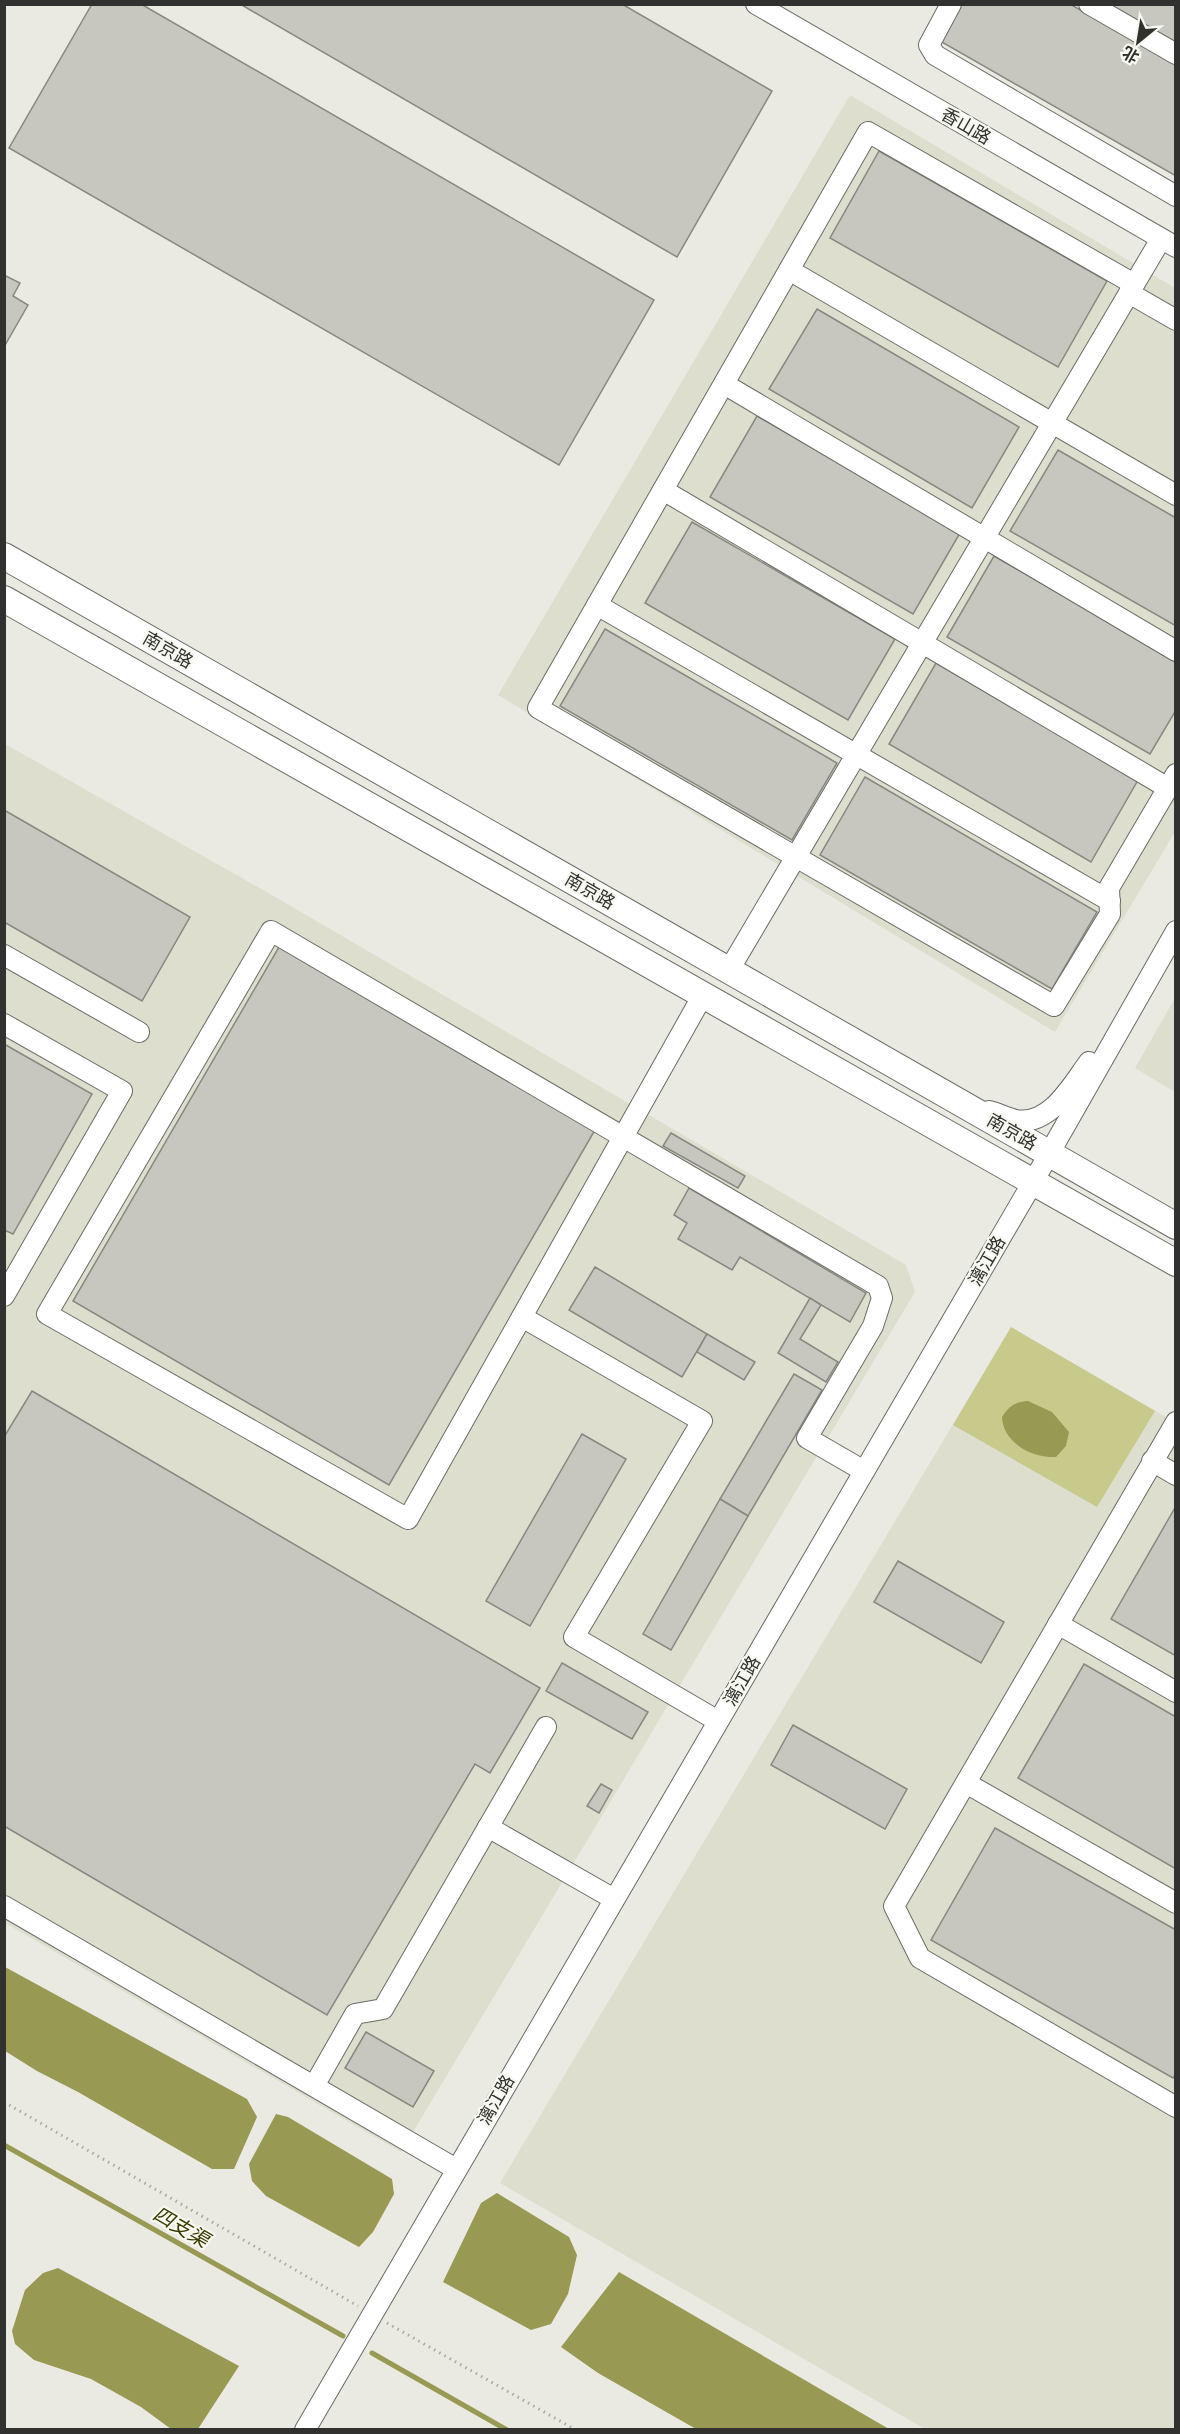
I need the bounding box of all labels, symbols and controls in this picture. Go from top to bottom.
north arrow [1108,12,1168,72]
text: 北 [1119,42,1142,67]
street label: 香山路 [938,103,995,148]
street label: 南京路 [140,627,197,672]
street label: 南京路 [562,868,619,913]
street label: 南京路 [984,1109,1041,1154]
street label: 漓江路 [964,1232,1009,1289]
street label: 漓江路 [719,1652,764,1709]
street label: 漓江路 [473,2071,518,2128]
water label: 四支渠 [149,2202,216,2254]

